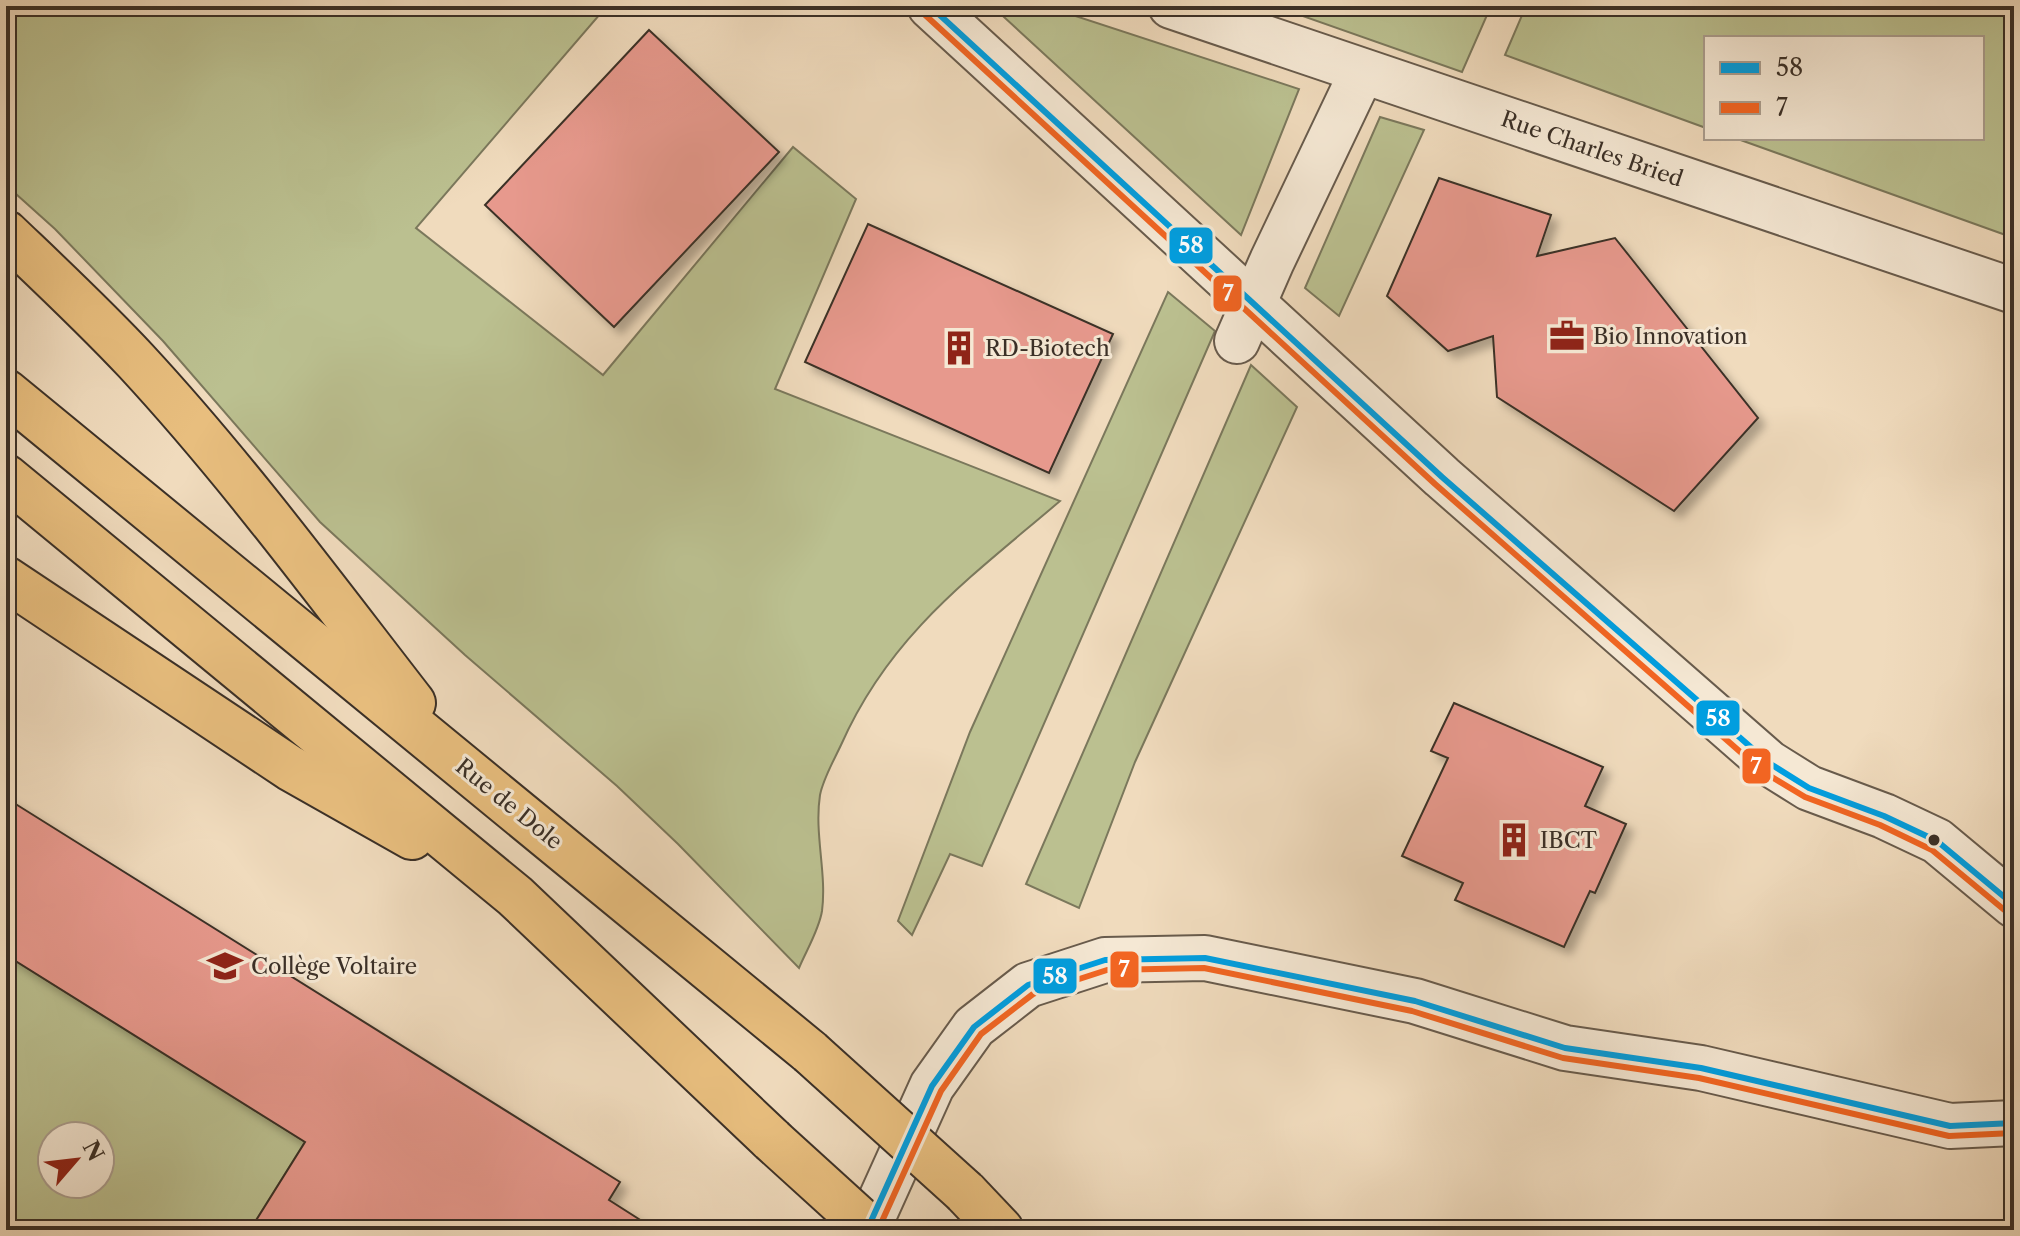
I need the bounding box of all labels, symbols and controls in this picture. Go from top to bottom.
legend [1704,36,1984,140]
text: 58 [1776,53,1803,82]
text: 7 [1776,93,1788,122]
street label: Rue Charles Bried [1497,105,1687,193]
line badge: 58 [1168,226,1214,265]
text: 58 [1178,232,1204,259]
line badge: 7 [1212,274,1243,313]
text: 7 [1222,280,1234,307]
office icon: Bio Innovation [1548,317,1586,355]
place label: Bio Innovation [1593,323,1748,350]
building icon: RD-Biotech [940,329,978,367]
place label: RD-Biotech [985,335,1110,362]
line badge: 58 [1695,699,1741,737]
text: 58 [1705,705,1731,732]
line badge: 7 [1741,747,1772,785]
street label: Rue de Dole [450,753,568,855]
text: 7 [1750,753,1762,780]
building icon: IBCT [1495,821,1533,859]
place label: IBCT [1540,827,1598,854]
unlabelled marker [1926,832,1942,848]
school or university icon: Collège Voltaire [206,947,244,985]
line badge: 7 [1109,950,1140,989]
place label: Collège Voltaire [251,953,417,980]
text: 7 [1118,956,1130,983]
line badge: 58 [1032,957,1078,995]
text: 58 [1042,963,1068,990]
north arrow [36,1120,116,1200]
text: N [77,1136,110,1166]

